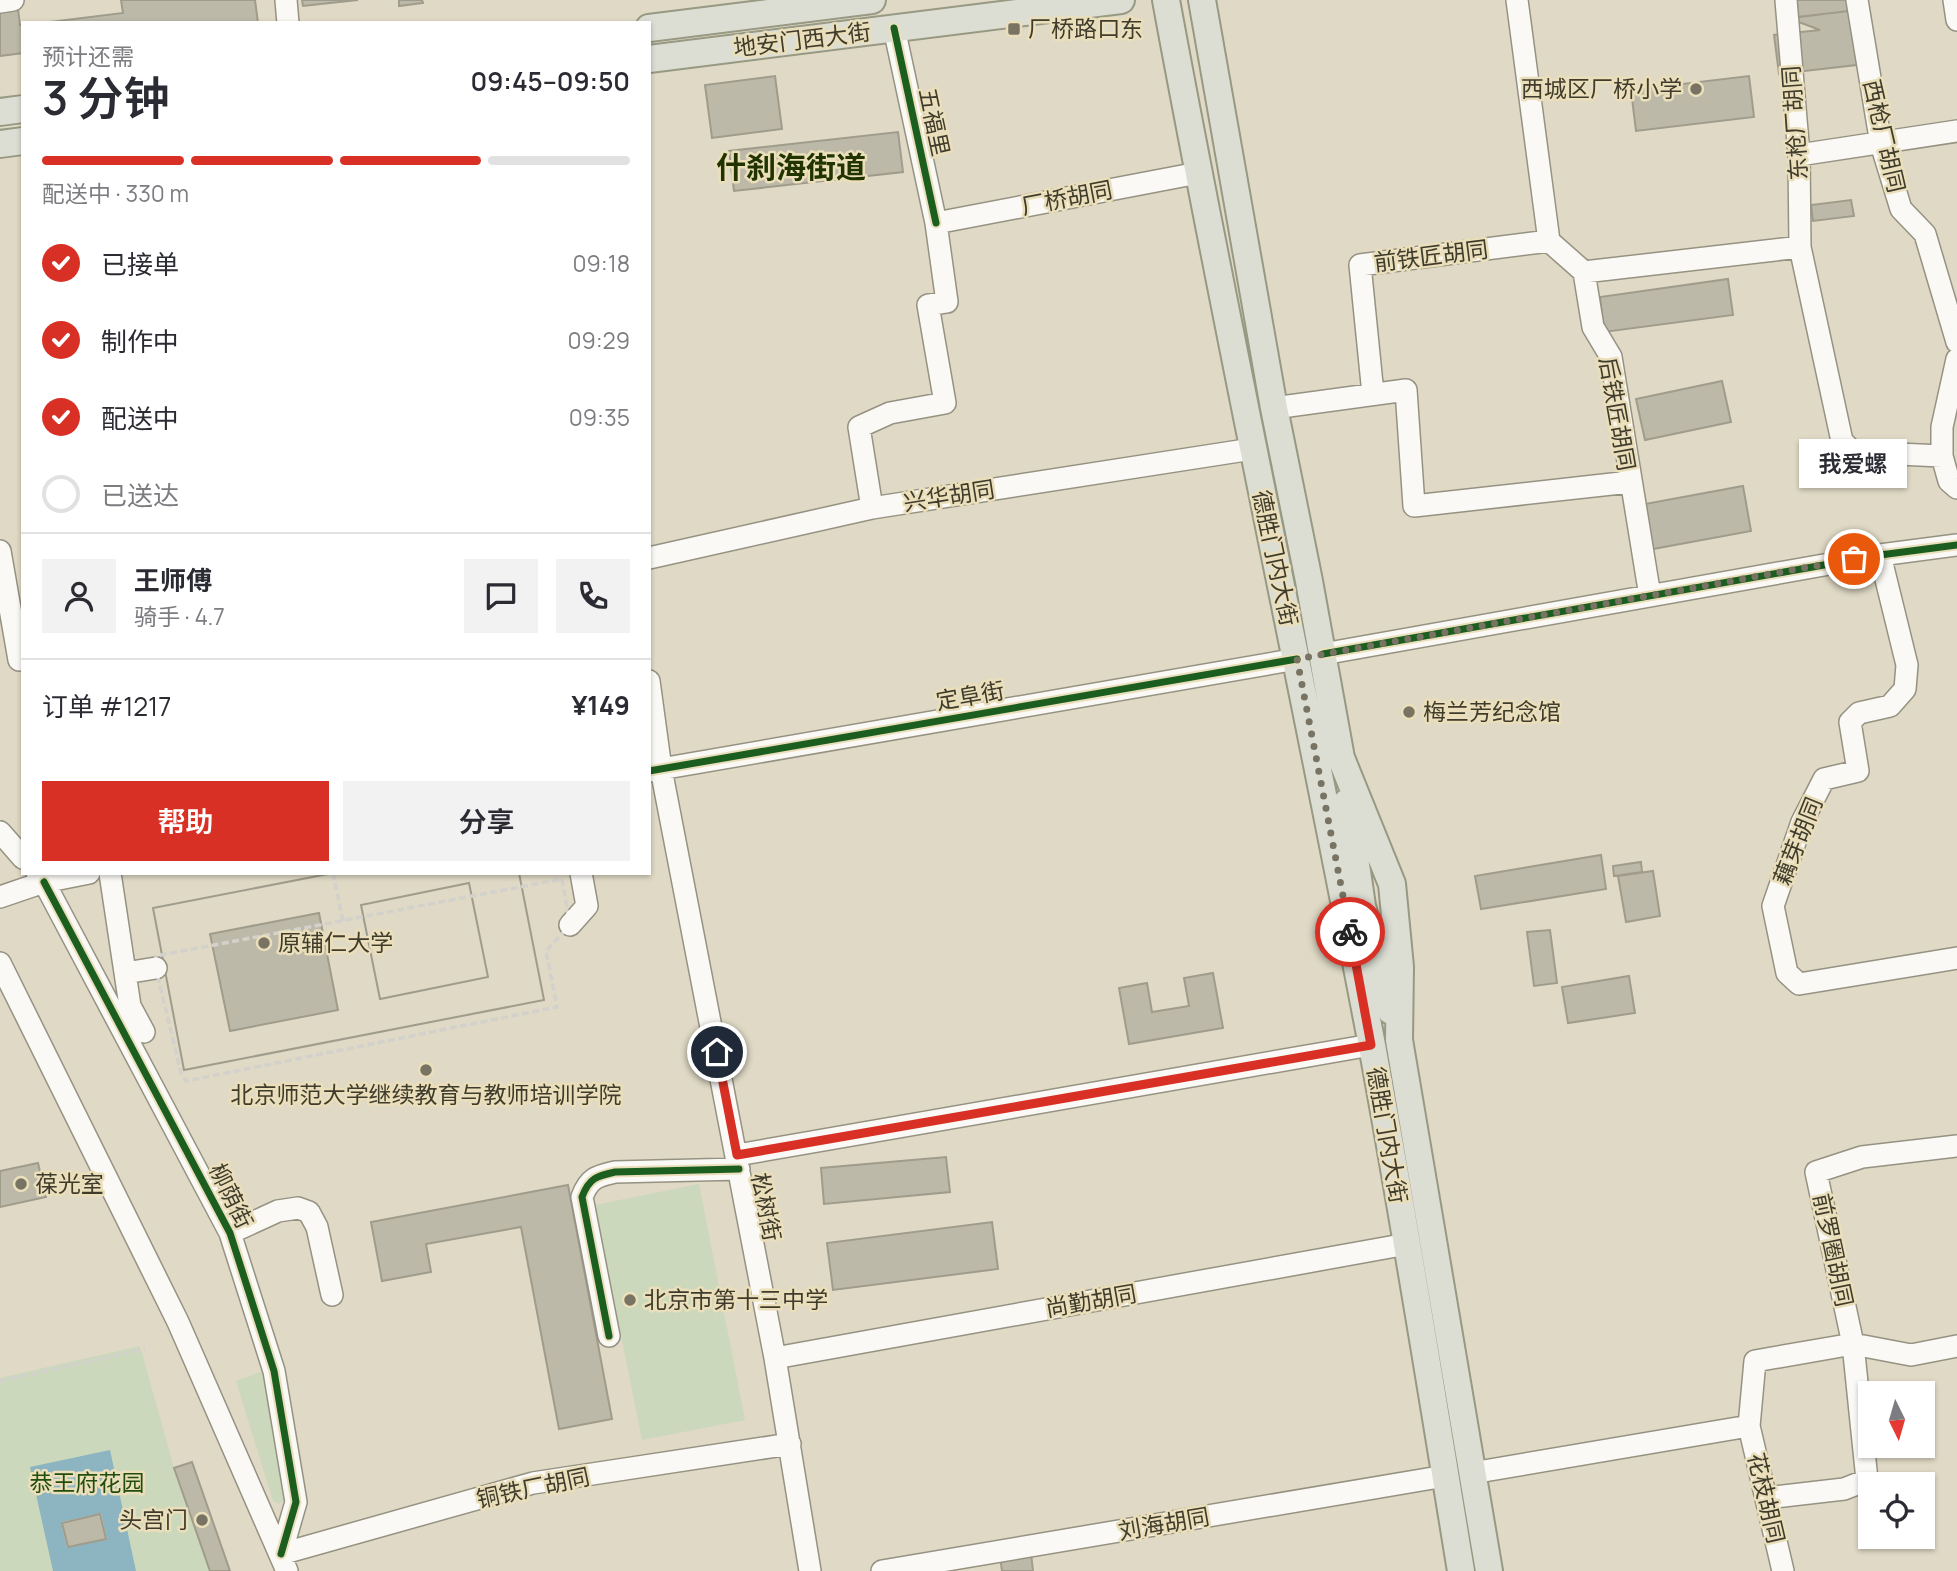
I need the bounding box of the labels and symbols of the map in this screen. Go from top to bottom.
place label: 厂桥路口东 [1028,12,1143,44]
street label: 地安门西大街 [731,15,872,63]
marker: 厂桥路口东 [1006,21,1022,37]
street label: 东枪厂胡同 [1774,65,1814,182]
place label: 西城区厂桥小学 [1521,72,1682,104]
street label: 西枪厂胡同 [1856,76,1913,195]
marker: 西城区厂桥小学 [1688,81,1704,97]
street label: 五福里 [912,85,958,159]
district label: 什刹海街道 [716,146,866,187]
street label: 厂桥胡同 [1019,173,1115,222]
street label: 前铁匠胡同 [1372,232,1490,278]
street label: 后铁匠胡同 [1592,354,1644,473]
callout: 我爱螺 [1800,440,1908,489]
street label: 兴华胡同 [901,472,997,518]
street label: 德胜门内大街 [1246,487,1306,629]
pin [1824,529,1884,589]
street label: 定阜街 [933,673,1007,717]
place label: 梅兰芳纪念馆 [1423,695,1561,727]
marker: 梅兰芳纪念馆 [1401,704,1417,720]
street label: 藕芽胡同 [1765,792,1829,889]
courier [1315,897,1385,967]
place label: 原辅仁大学 [278,926,393,958]
marker: 原辅仁大学 [256,935,272,951]
pin [687,1022,747,1082]
marker: 北京师范大学继续教育与教师培训学院 [418,1062,434,1078]
street label: 德胜门内大街 [1360,1064,1416,1206]
place label: 北京师范大学继续教育与教师培训学院 [231,1078,622,1110]
street label: 柳荫街 [202,1158,261,1234]
place label: 葆光室 [35,1167,104,1199]
street label: 松树街 [745,1170,789,1244]
marker: 葆光室 [13,1176,29,1192]
street label: 前罗圈胡同 [1806,1190,1862,1309]
street label: 尚勤胡同 [1043,1276,1139,1324]
place label: 北京市第十三中学 [644,1283,828,1315]
marker: 北京市第十三中学 [622,1292,638,1308]
north arrow [1858,1381,1936,1458]
street label: 花枝胡同 [1741,1449,1793,1546]
street label: 铜铁厂胡同 [473,1459,592,1515]
park label: 恭王府花园 [30,1466,145,1498]
street label: 刘海胡同 [1116,1499,1212,1547]
place label: 头宫门 [119,1503,188,1535]
marker: 头宫门 [194,1512,210,1528]

